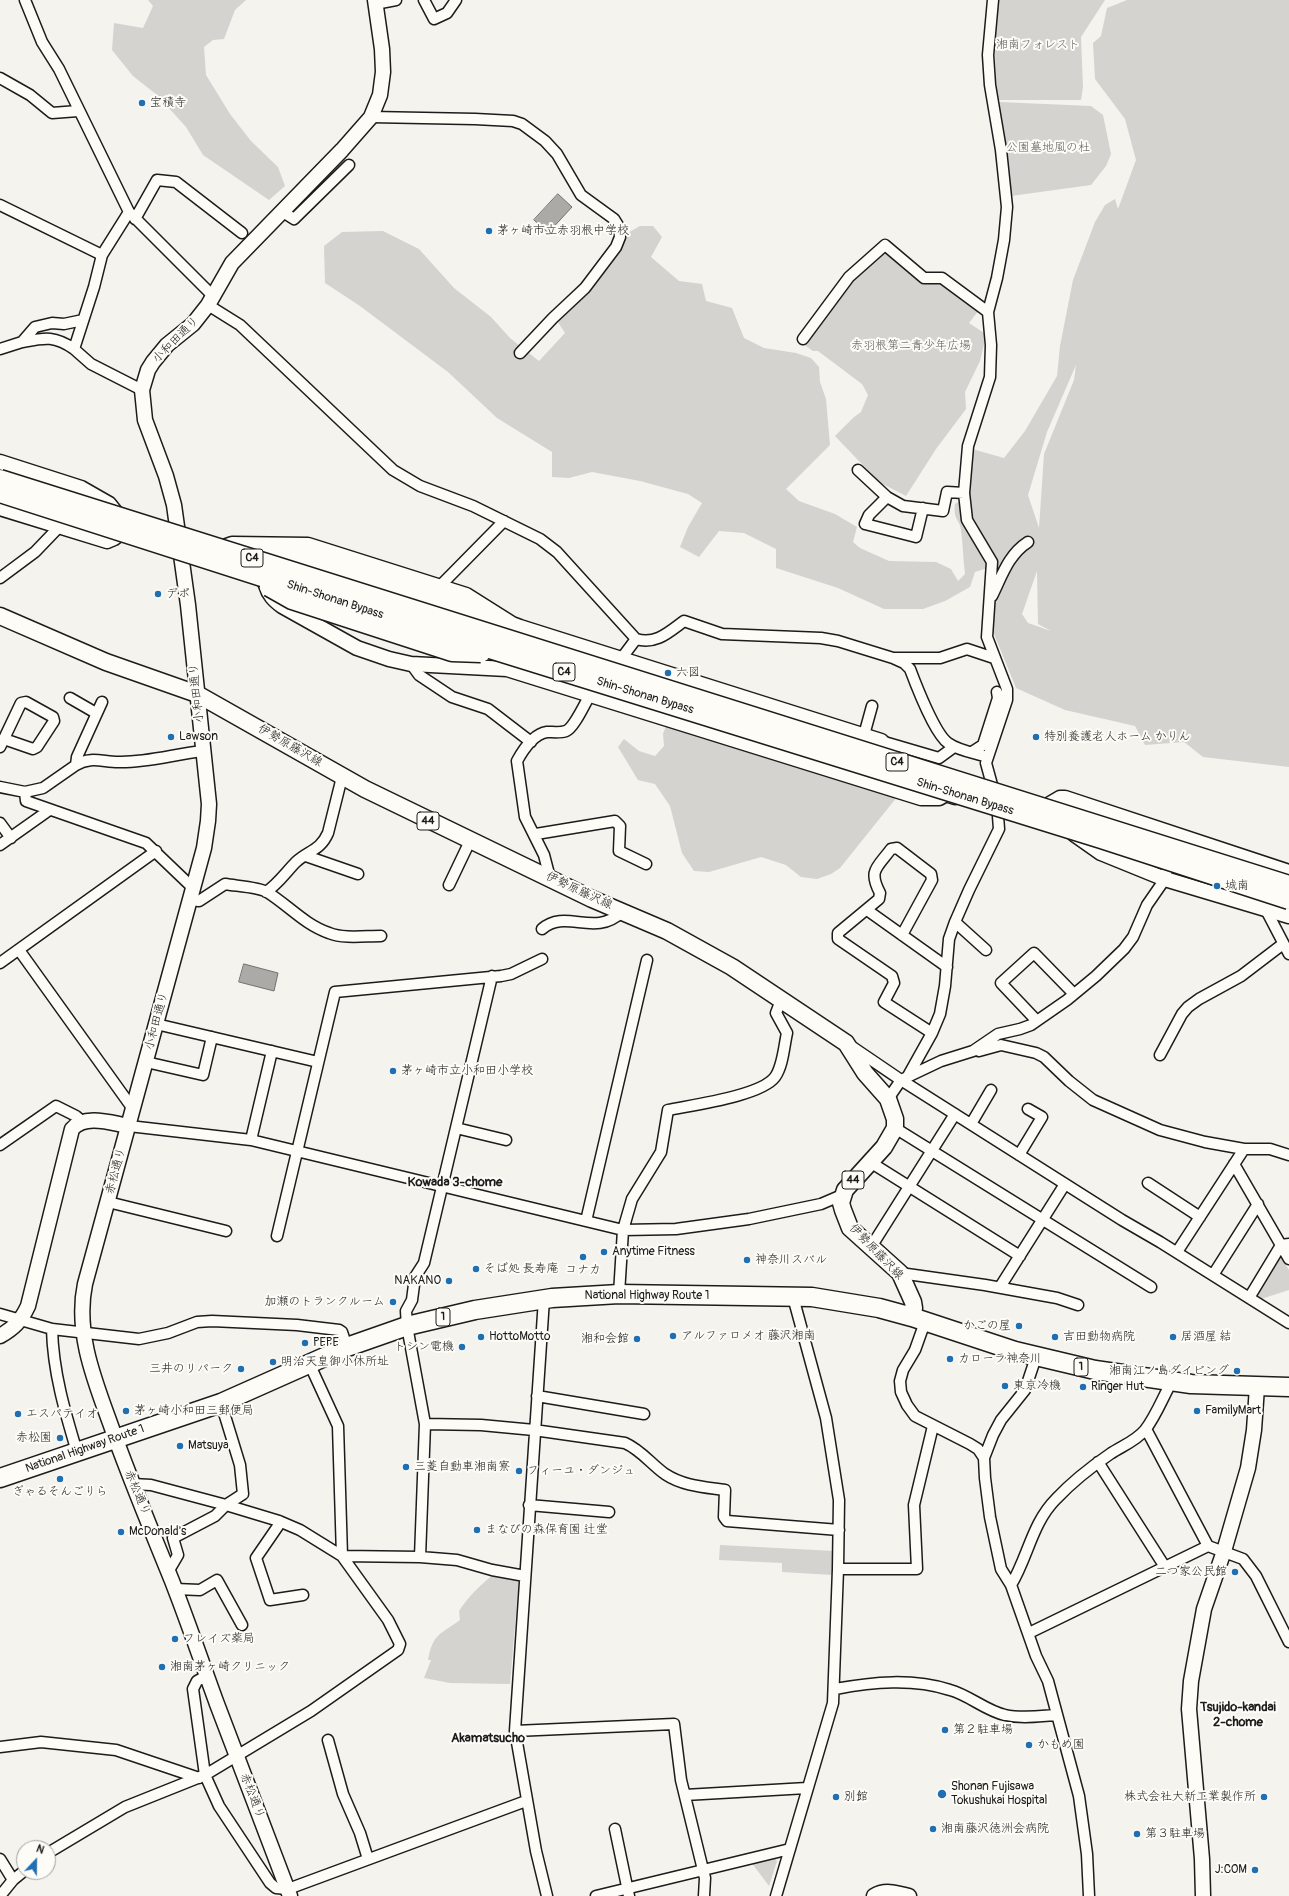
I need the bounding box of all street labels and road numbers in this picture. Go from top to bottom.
street label: 小和田通り [150,314,202,366]
road number: C4 [241,549,263,567]
street label: Shin-Shonan Bypass [285,578,385,622]
street label: 小和田通り [187,662,207,724]
road number: C4 [553,663,575,681]
street label: Shin-Shonan Bypass [595,674,695,718]
street label: 伊勢原藤沢線 [255,722,325,770]
road number: C4 [886,753,908,771]
street label: Shin-Shonan Bypass [915,775,1015,819]
road number: 44 [417,812,439,830]
street label: 伊勢原藤沢線 [543,869,615,913]
street label: 小和田通り [142,990,172,1052]
street label: 赤松通り [103,1146,129,1196]
road number: 44 [842,1171,864,1189]
street label: 伊勢原藤沢線 [846,1221,906,1283]
street label: National Highway Route 1 [585,1289,709,1303]
road number: 1 [436,1308,450,1326]
road number: 1 [1074,1358,1088,1376]
street label: National Highway Route 1 [24,1422,146,1476]
street label: 赤松通り [121,1468,153,1518]
street label: 赤松通り [237,1771,267,1821]

